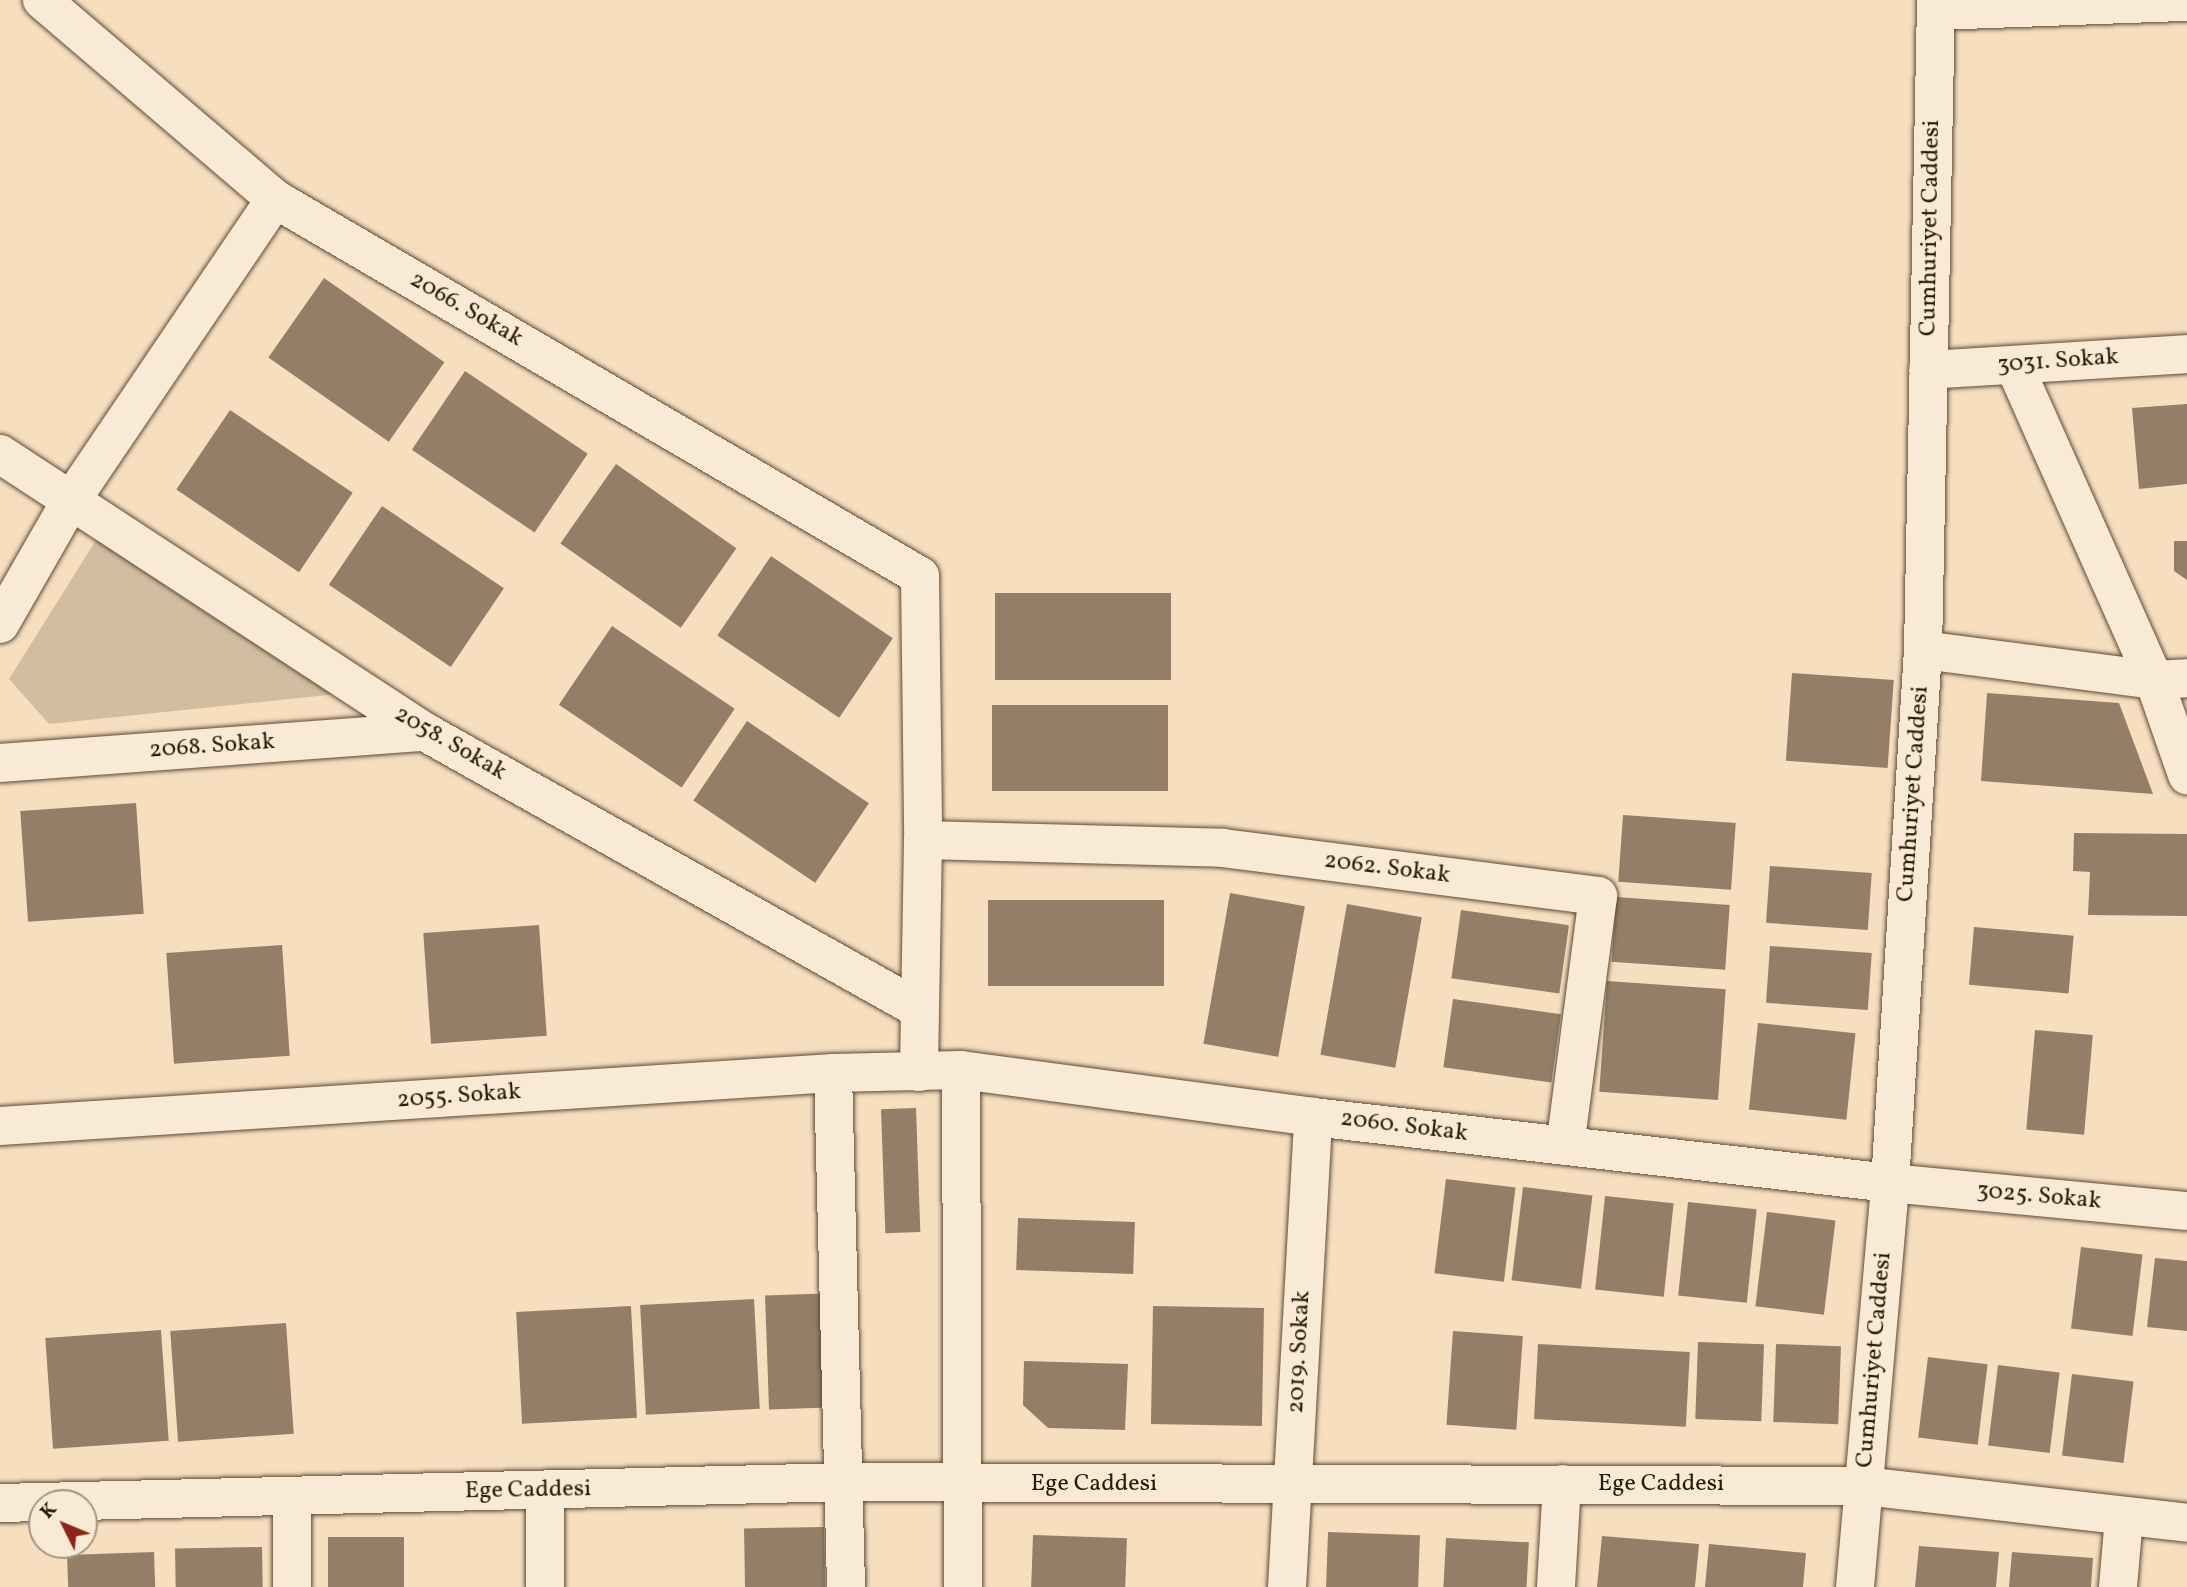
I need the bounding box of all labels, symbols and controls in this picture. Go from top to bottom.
street label: Cumhuriyet Caddesi [1915,120,1947,336]
street label: 2066. Sokak [404,266,528,354]
street label: 3031. Sokak [1996,343,2120,381]
street label: Cumhuriyet Caddesi [1892,685,1936,903]
street label: 2058. Sokak [389,700,511,788]
street label: 2068. Sokak [148,728,276,766]
street label: 2062. Sokak [1322,847,1452,891]
street label: 2055. Sokak [396,1078,522,1116]
street label: 2060. Sokak [1339,1105,1469,1149]
street label: 3025. Sokak [1975,1177,2103,1217]
street label: Cumhuriyet Caddesi [1851,1251,1899,1469]
street label: 2019. Sokak [1282,1290,1318,1414]
street label: Ege Caddesi [1031,1471,1157,1499]
street label: Ege Caddesi [1598,1471,1724,1499]
street label: Ege Caddesi [465,1475,591,1507]
north arrow [28,1489,98,1559]
text: K [35,1497,63,1525]

